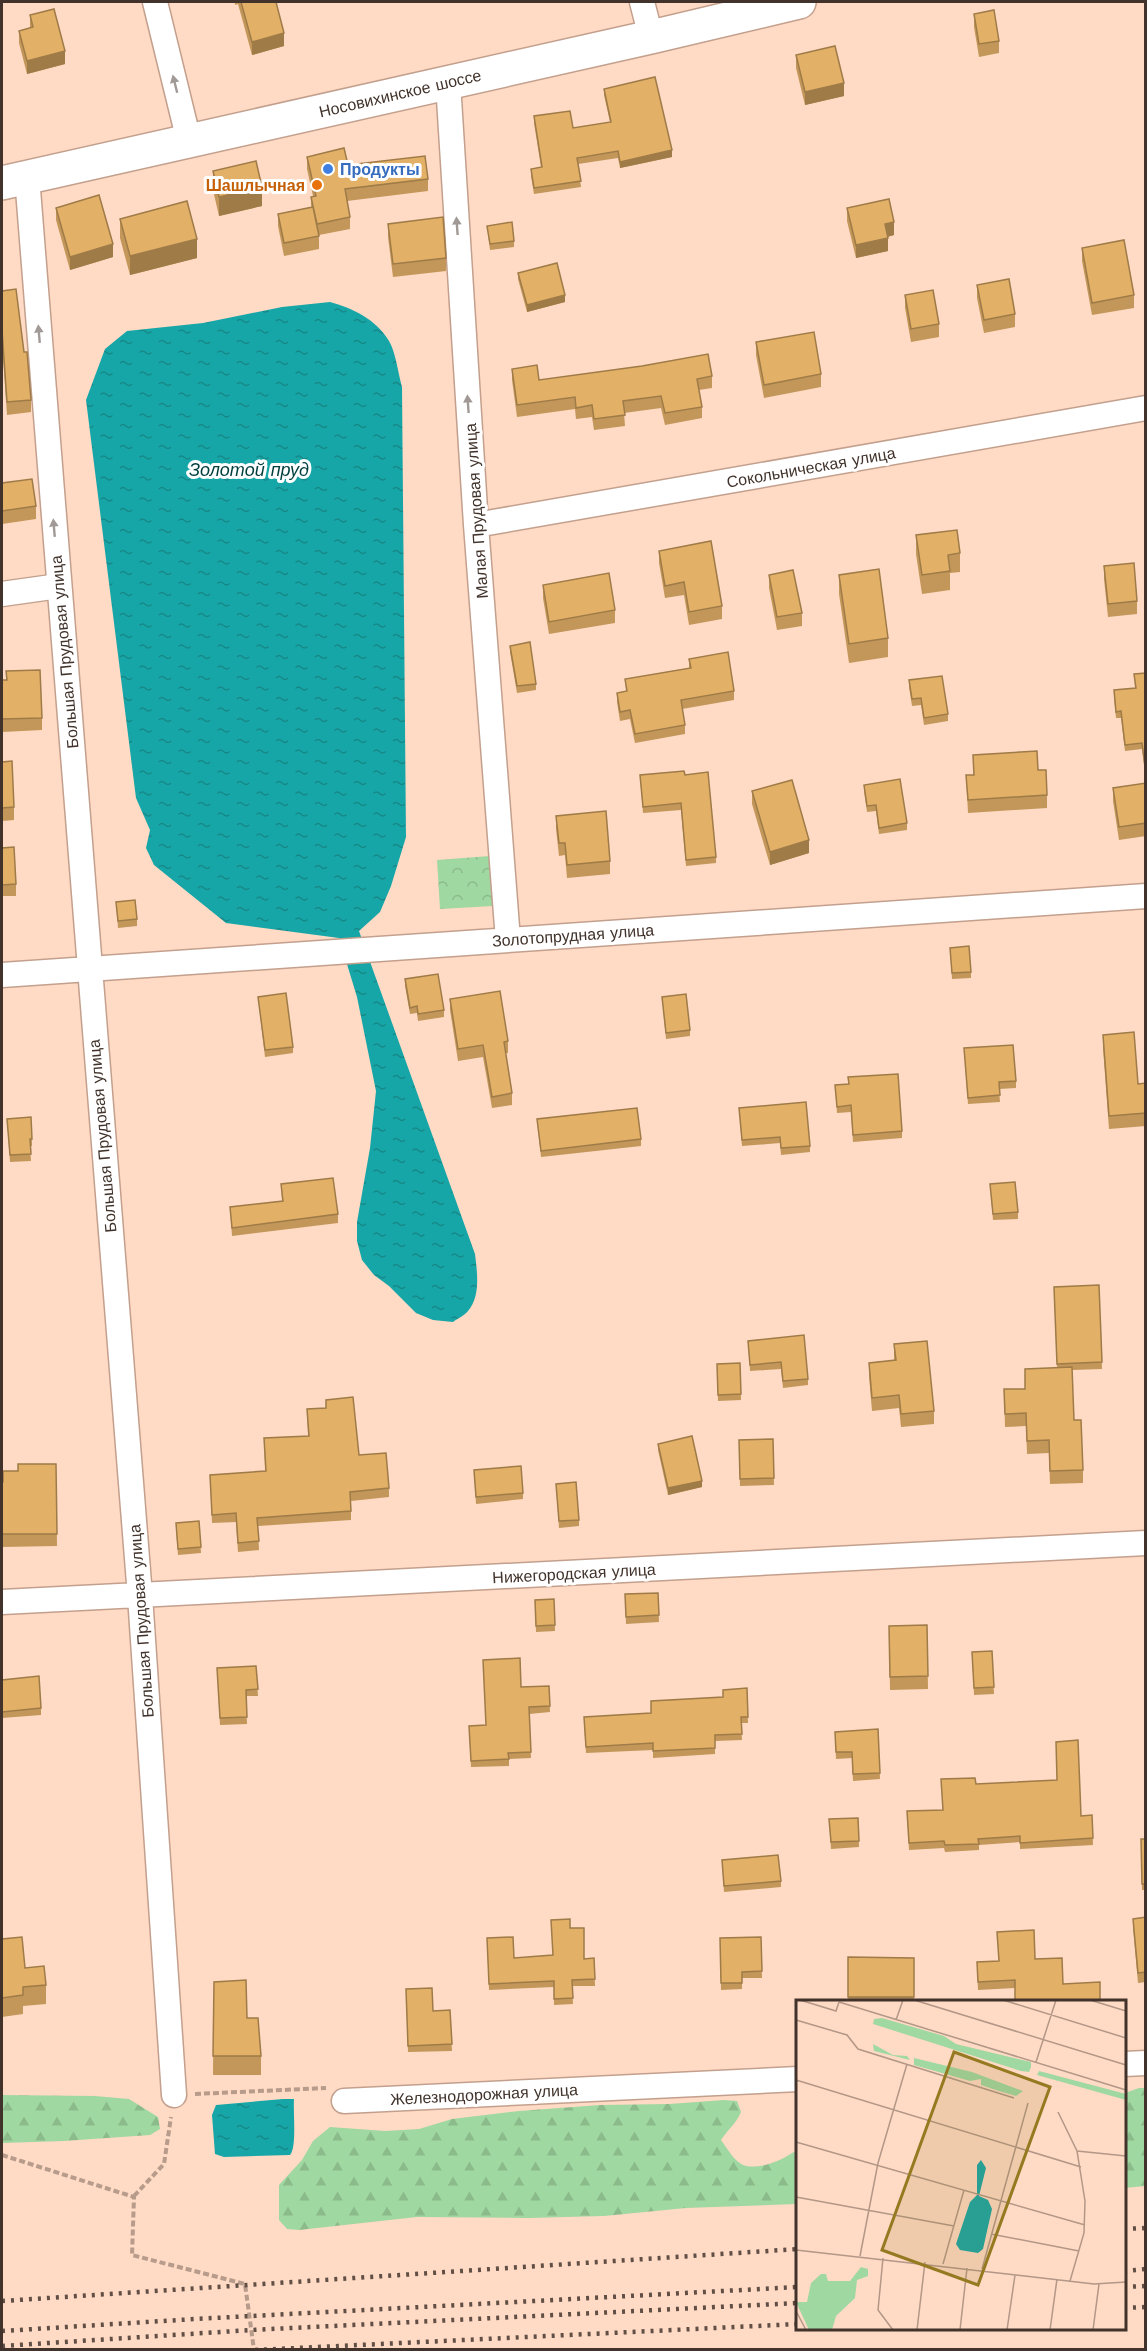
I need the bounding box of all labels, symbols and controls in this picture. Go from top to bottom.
street label: Носовихинское шоссе [317,66,483,121]
one-way arrow [169,75,179,93]
place label: Продукты [340,160,420,179]
marker: Продукты [321,162,335,176]
place label: Шашлычная [206,176,305,195]
marker: Шашлычная [310,178,324,192]
one-way arrow [453,216,462,235]
one-way arrow [34,324,44,343]
one-way arrow [464,394,473,413]
street label: Малая Прудовая улица [461,422,492,599]
street label: Сокольническая улица [725,443,897,492]
water label: Золотой пруд [189,459,309,480]
one-way arrow [49,519,59,538]
street label: Большая Прудовая улица [47,554,82,749]
street label: Золотопрудная улица [491,920,655,951]
street label: Большая Прудовая улица [85,1038,120,1233]
street label: Большая Прудовая улица [125,1524,158,1718]
street label: Нижегородская улица [492,1560,656,1587]
inset map [796,2000,1126,2330]
street label: Железнодорожная улица [390,2080,578,2109]

